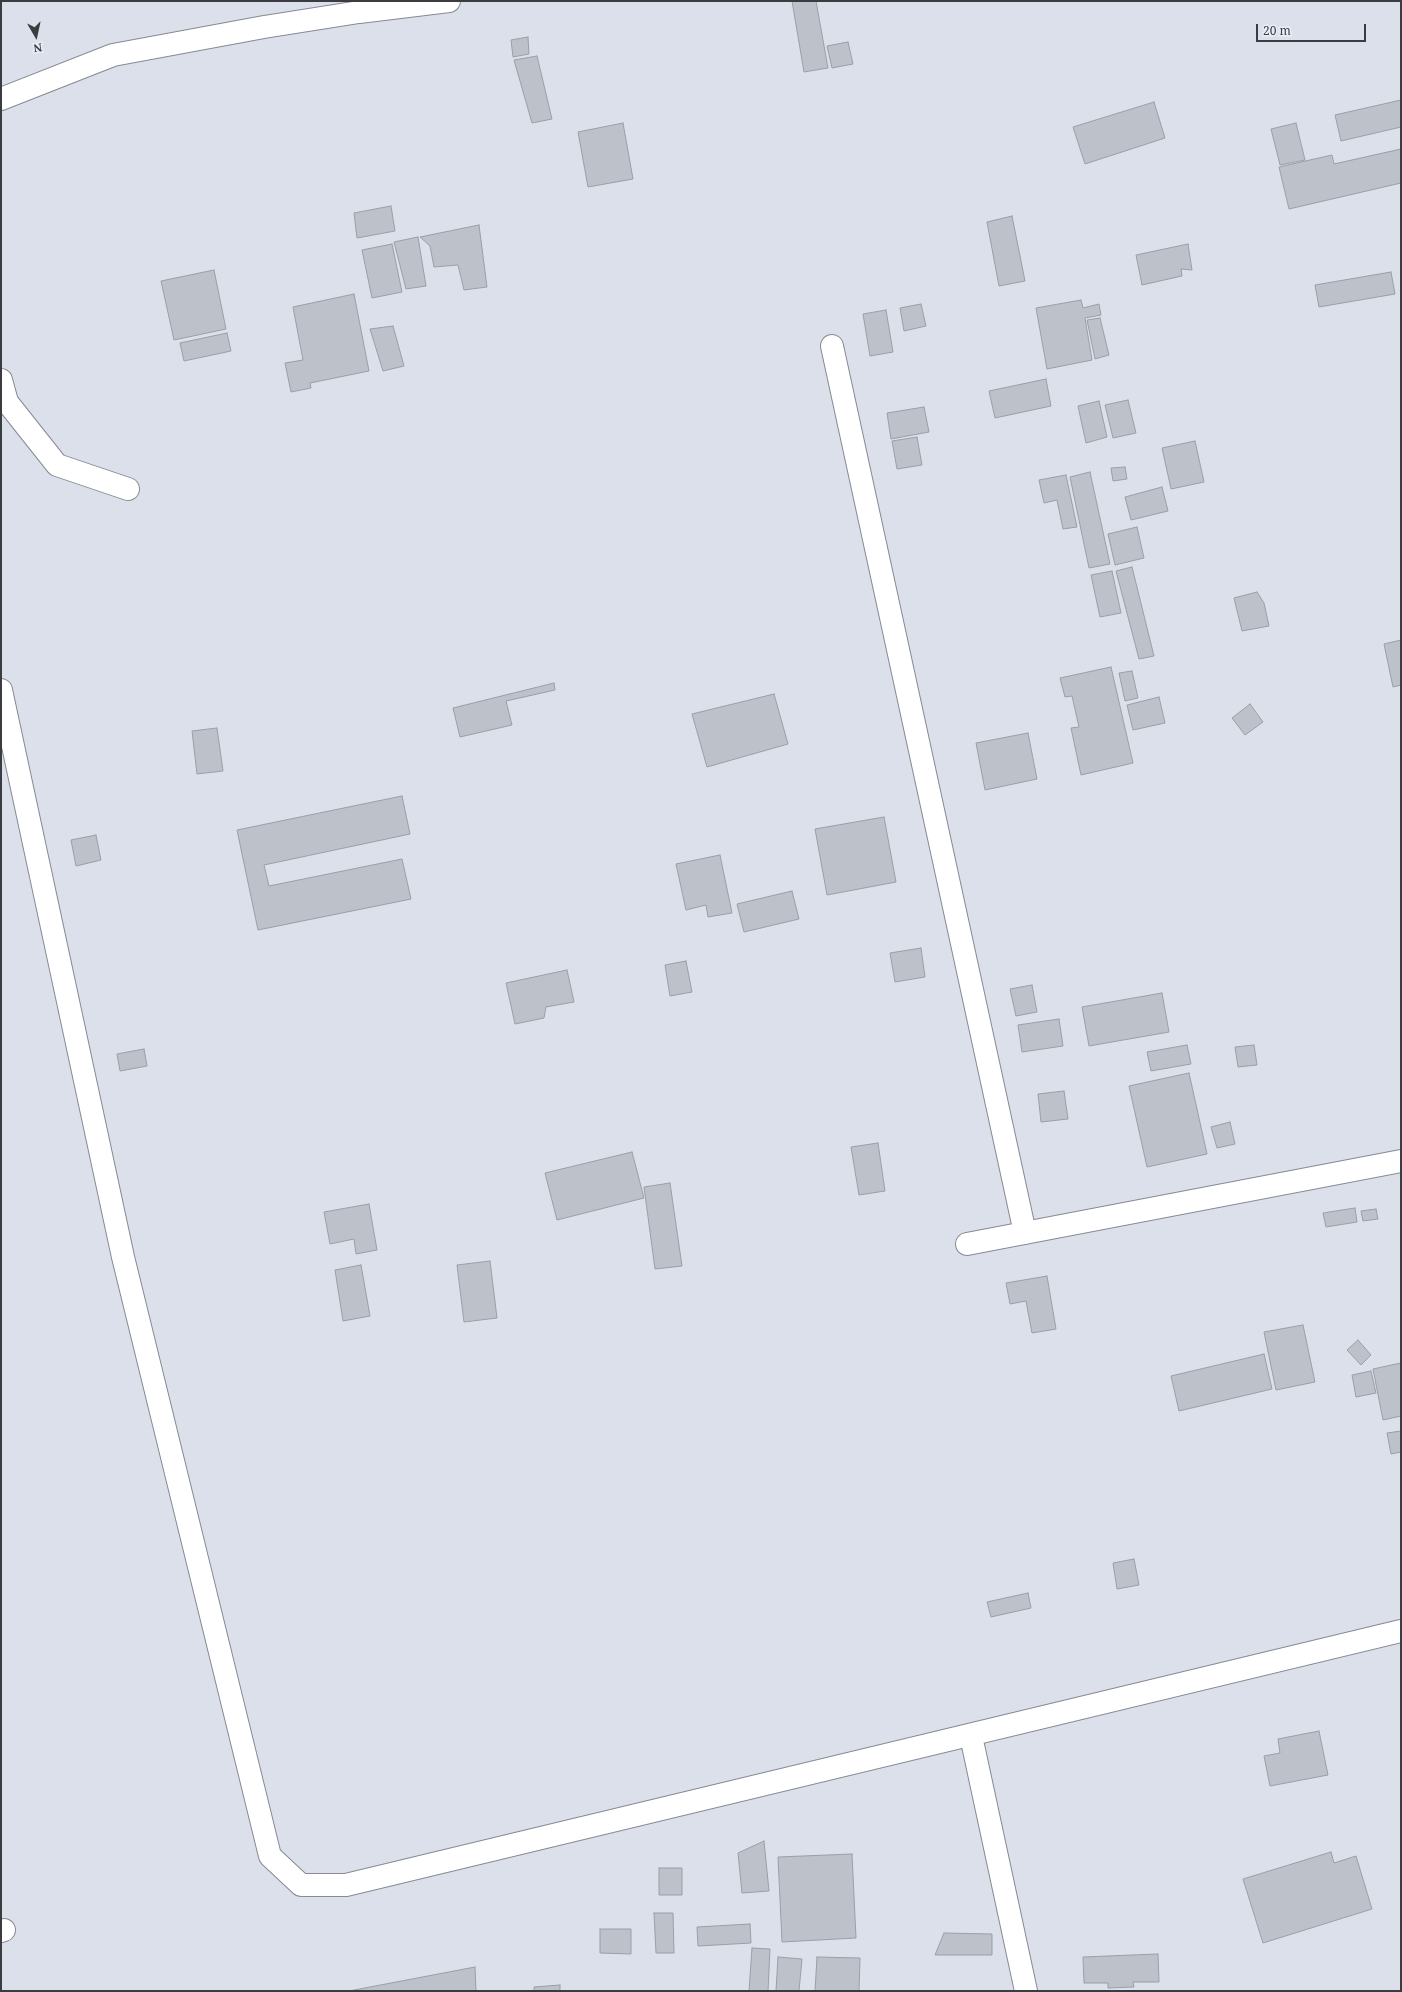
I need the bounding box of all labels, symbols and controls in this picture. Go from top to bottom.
north arrow [16,16,56,56]
scale bar [1258,16,1368,42]
text: 20 m [1263,22,1291,39]
text: N [33,40,43,56]

